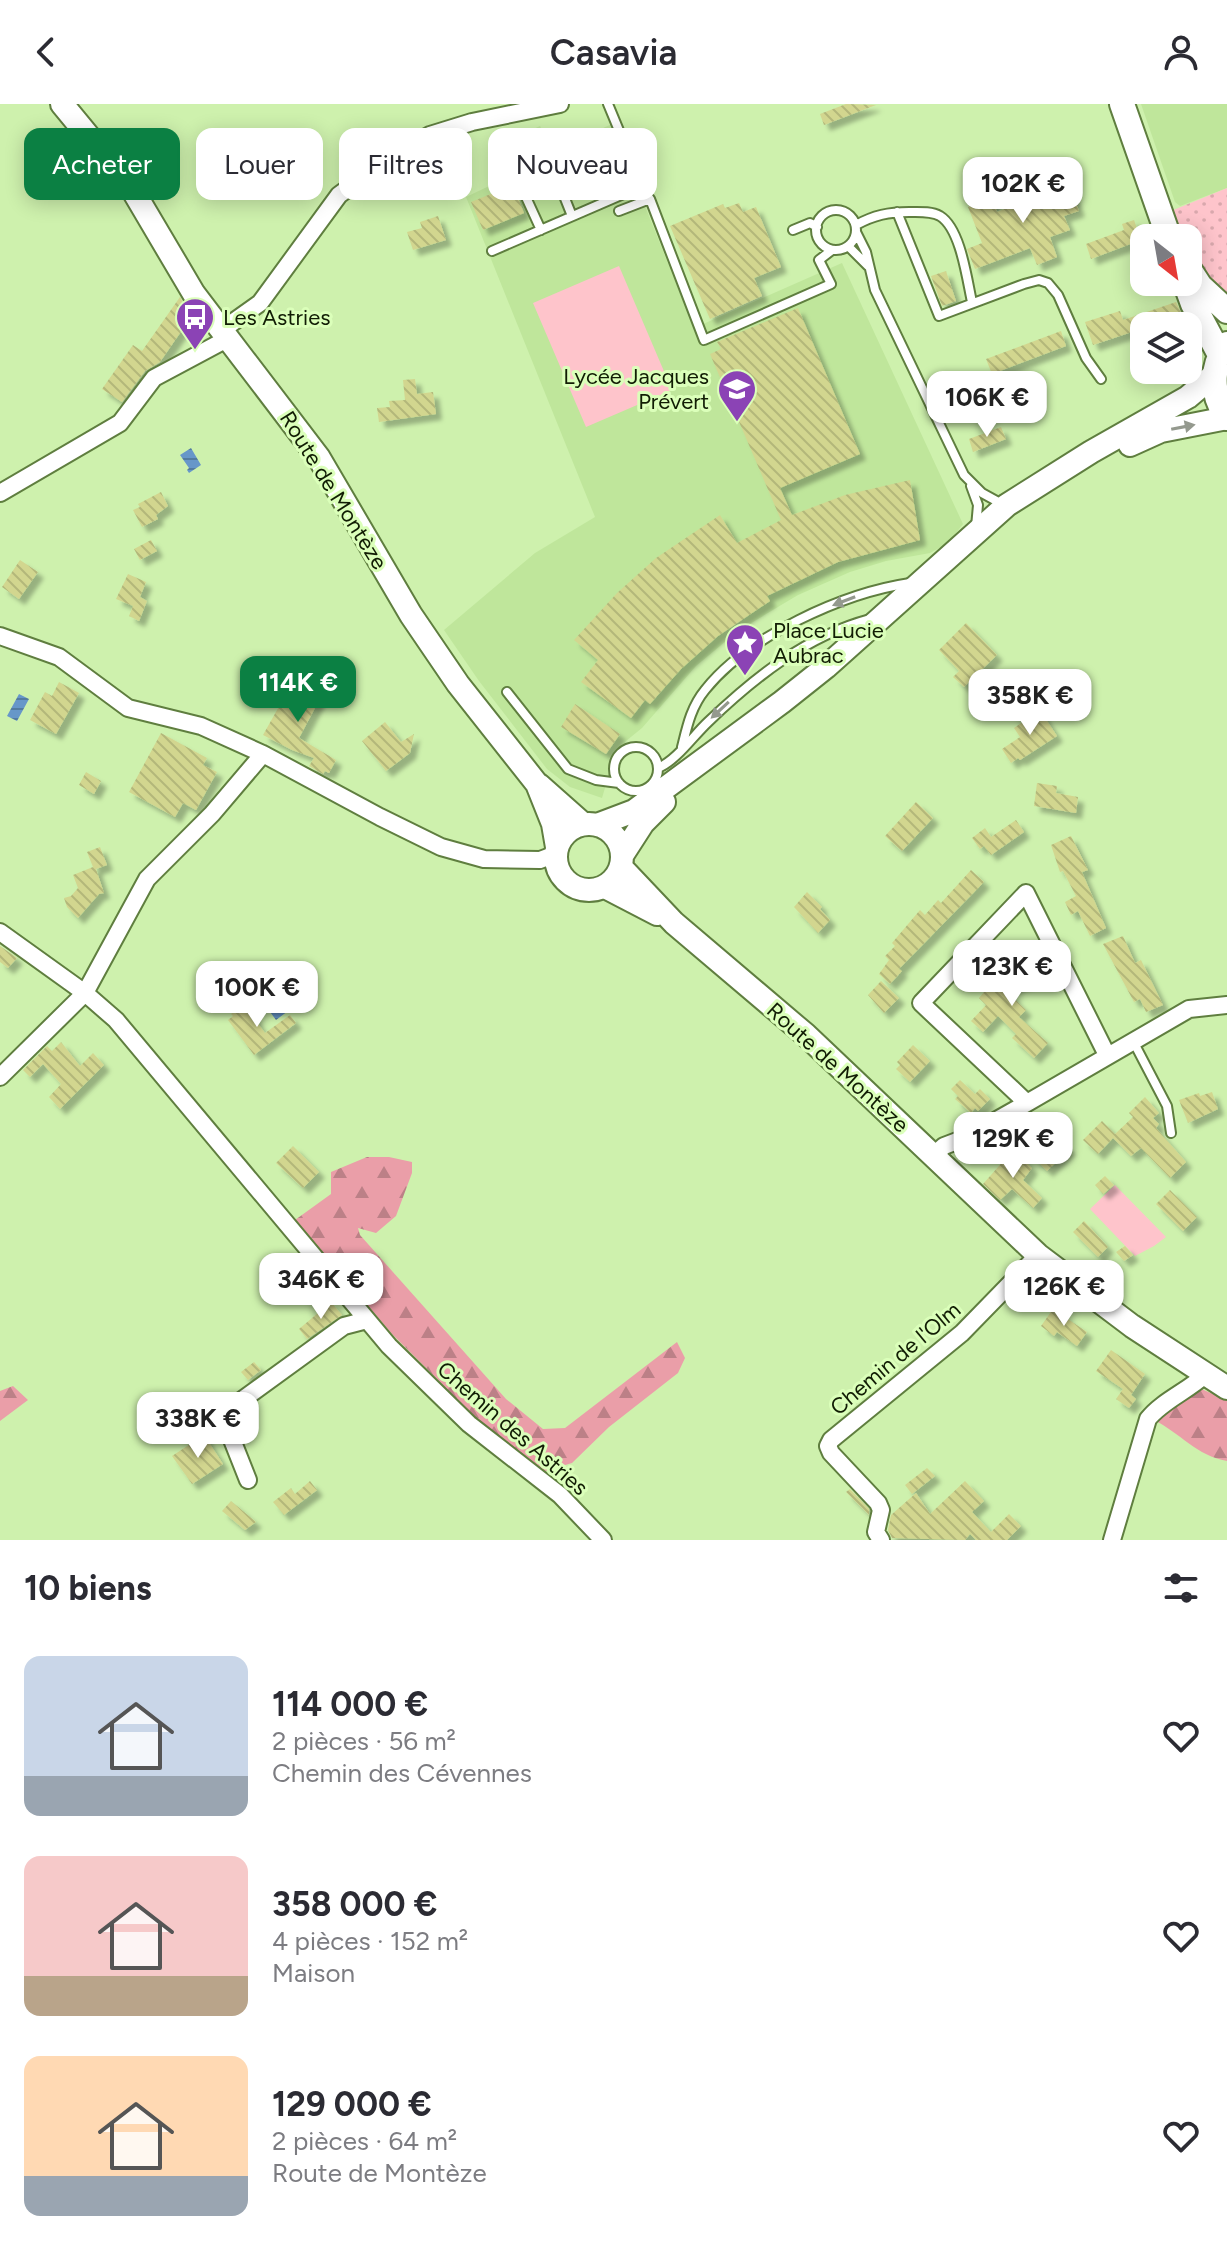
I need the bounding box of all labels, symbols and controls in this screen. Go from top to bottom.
icon: back [24,30,68,74]
icon: person [1159,30,1203,74]
text: Casavia [550,31,677,74]
chip: Acheter [24,128,180,200]
chip: Louer [196,128,323,200]
chip: Filtres [339,128,472,200]
chip: Nouveau [488,128,657,200]
pin: 102K € [958,157,1088,225]
text: 102K € [981,167,1065,199]
north arrow [1130,224,1202,296]
map controls [1130,224,1202,384]
bus stop icon: Les Astries [174,296,216,351]
place label: Les Astries [223,304,330,331]
button: layers [1130,312,1202,384]
place label: Lycée Jacques Prévert [563,363,709,415]
school or university icon: Lycée Jacques Prévert [716,368,758,423]
pin: 106K € [922,371,1052,439]
text: 106K € [945,381,1029,413]
street label: Route de Montèze [274,406,393,574]
one-way arrow [1171,420,1196,433]
one-way arrow [832,595,856,608]
place label: Place Lucie Aubrac [773,617,884,669]
place icon: Place Lucie Aubrac [724,622,766,677]
pin: 114K € [233,656,363,724]
text: 114K € [258,666,338,698]
pin: 358K € [965,669,1095,737]
text: 358K € [986,679,1074,711]
one-way arrow [711,701,730,719]
pin: 123K € [947,940,1077,1008]
text: 123K € [971,950,1053,982]
pin: 100K € [192,961,322,1029]
text: 100K € [214,971,300,1003]
street label: Route de Montèze [761,997,914,1138]
pin: 129K € [948,1112,1078,1180]
text: 129K € [972,1122,1054,1154]
pin: 346K € [256,1253,386,1321]
pin: 126K € [999,1260,1129,1328]
text: 346K € [277,1263,365,1295]
text: 126K € [1023,1270,1105,1302]
street label: Chemin de l'Olm [825,1296,966,1421]
street label: Chemin des Astries [432,1356,593,1501]
pin: 338K € [133,1392,263,1460]
text: 338K € [155,1402,241,1434]
icon: filters [1159,1566,1203,1610]
text: 10 biens [24,1568,152,1609]
text: 114 000 € [272,1684,428,1725]
icon: home [88,1688,184,1784]
icon: heart [1159,1714,1203,1758]
text: 2 pièces · 56 m² [272,1725,456,1757]
text: Chemin des Cévennes [272,1757,532,1789]
text: 358 000 € [272,1884,437,1925]
icon: home [88,1888,184,1984]
icon: heart [1159,1914,1203,1958]
text: 4 pièces · 152 m² [272,1925,468,1957]
text: Maison [272,1957,355,1989]
text: 129 000 € [272,2084,432,2125]
icon: home [88,2088,184,2184]
icon: heart [1159,2114,1203,2158]
text: 2 pièces · 64 m² [272,2125,457,2157]
text: Route de Montèze [272,2157,487,2189]

